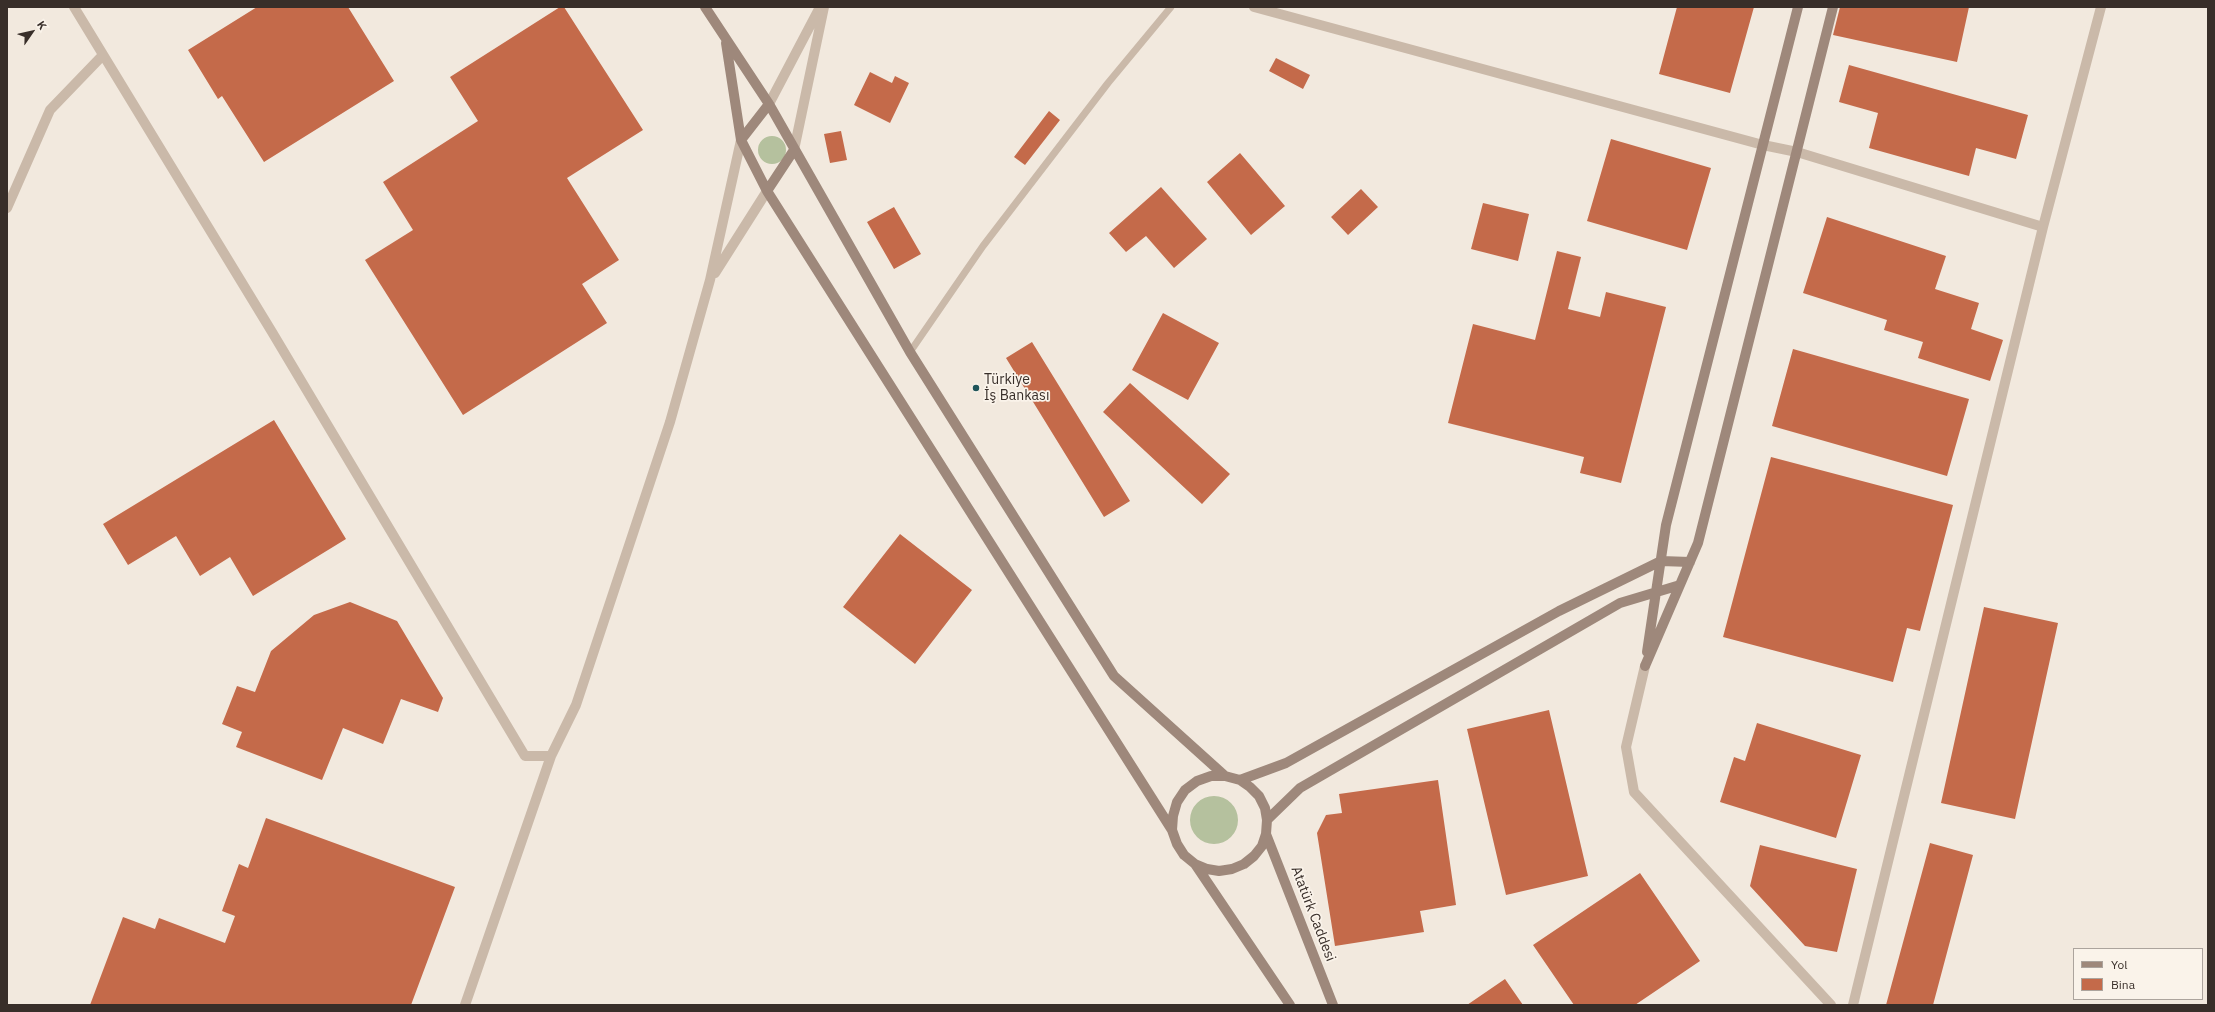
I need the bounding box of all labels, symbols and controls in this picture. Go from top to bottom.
north arrow [12,12,52,52]
text: K [34,18,50,32]
place label: Türkiye İş Bankası [984,372,1049,404]
marker: Türkiye İş Bankası [971,383,981,393]
street label: Atatürk Caddesi [1287,864,1339,964]
legend [2073,948,2203,1000]
text: Yol [2111,957,2128,972]
text: Bina [2111,977,2135,992]

